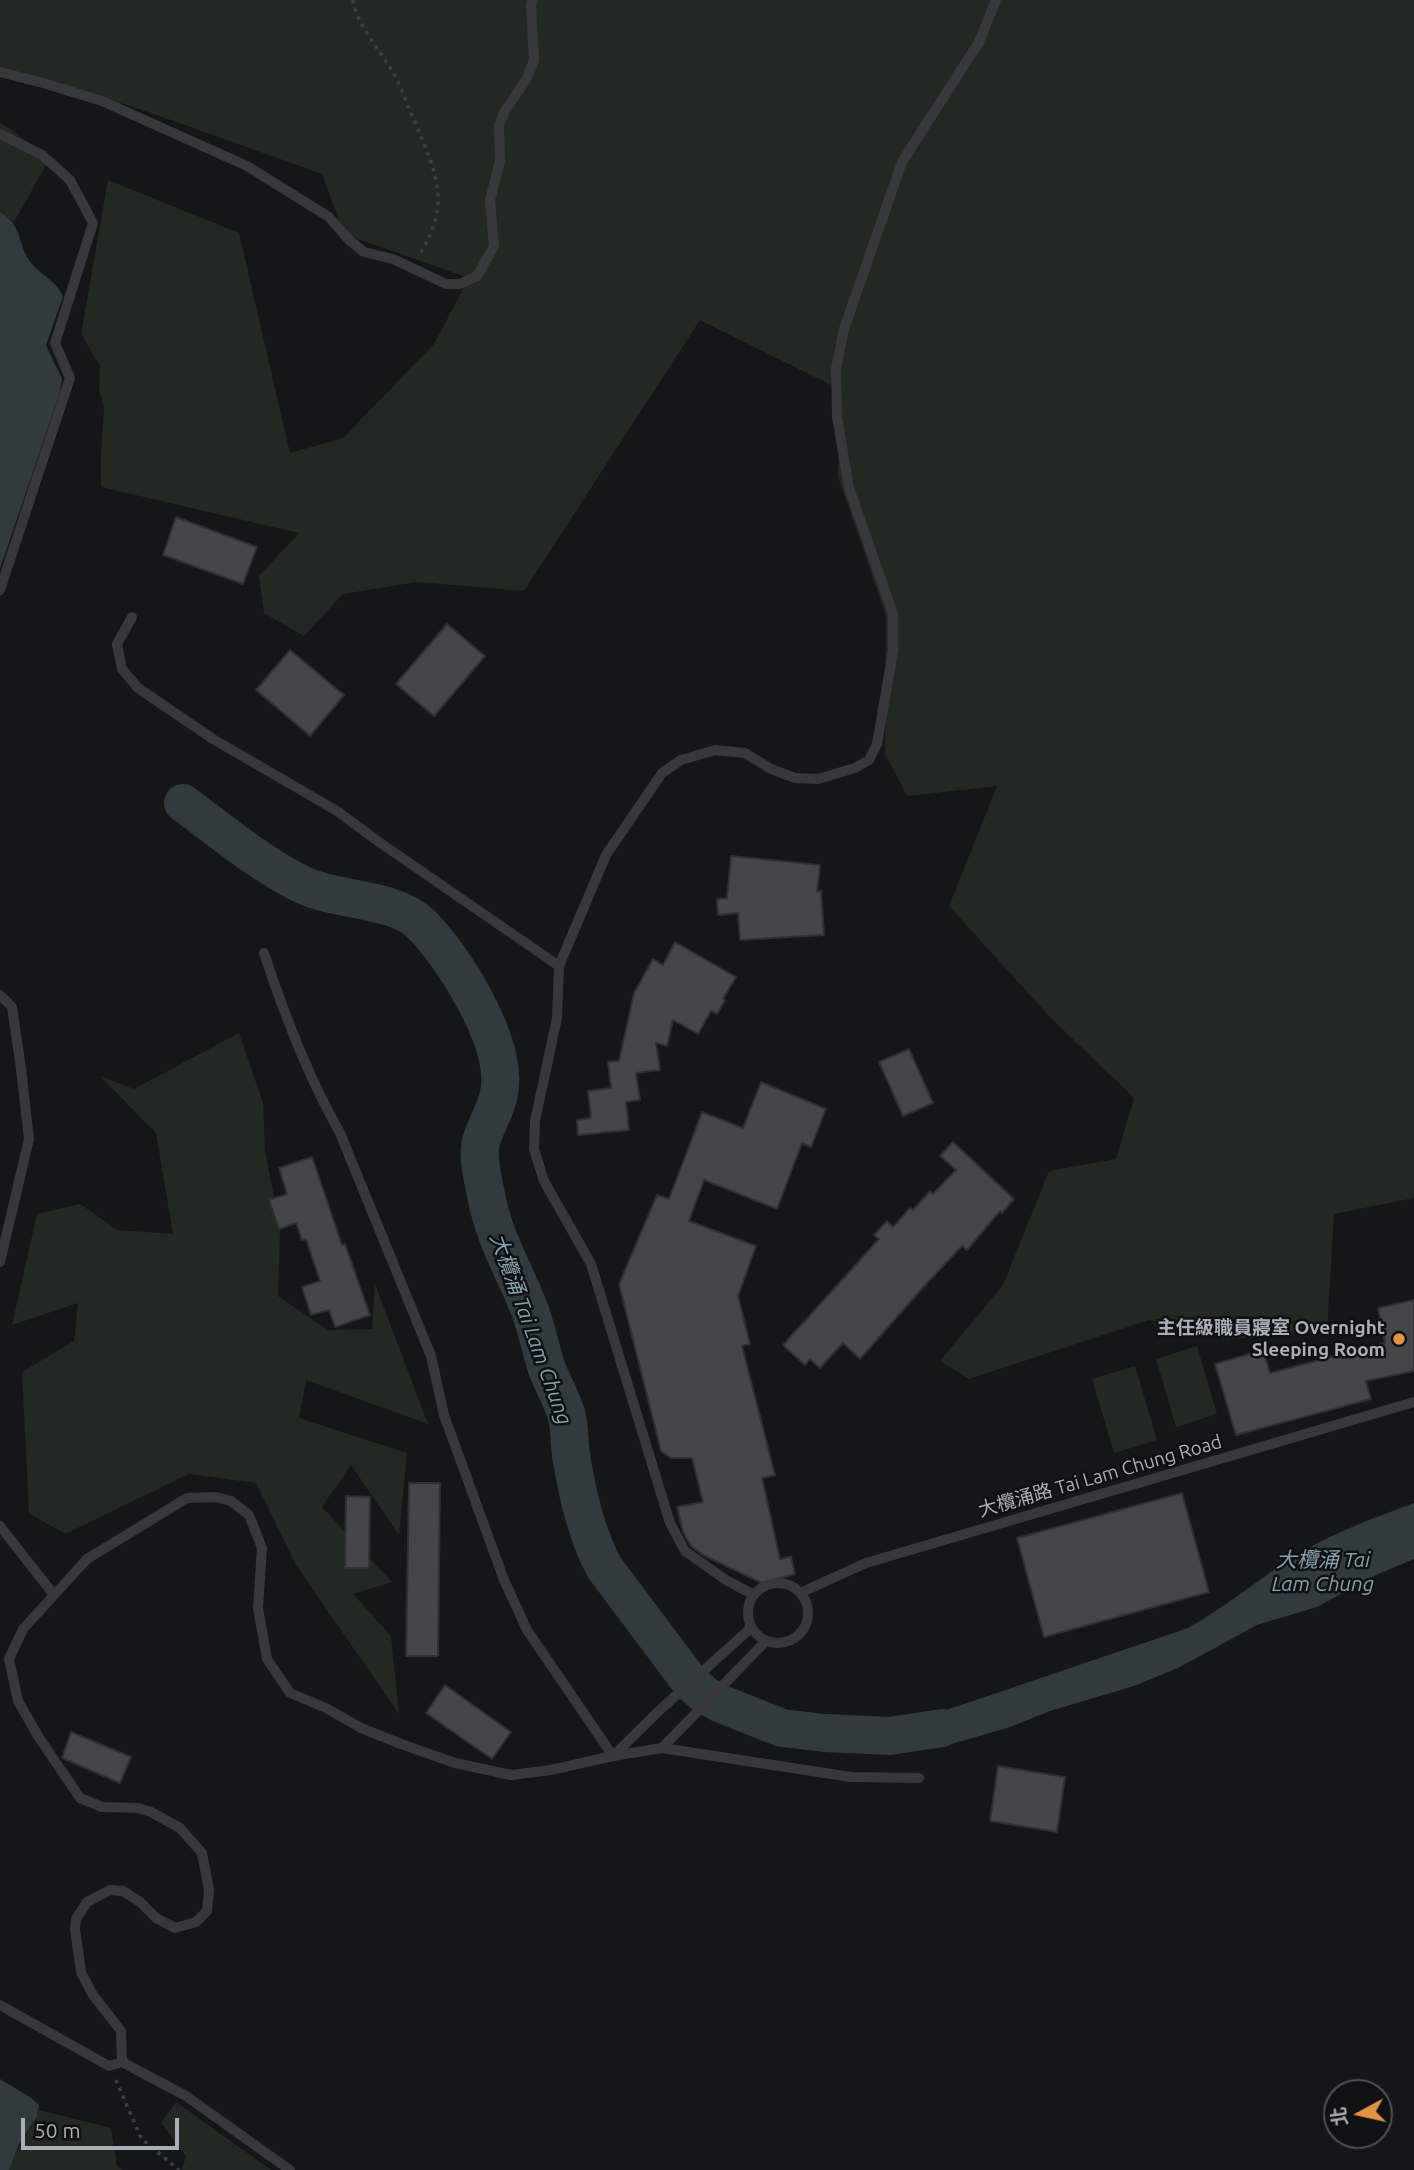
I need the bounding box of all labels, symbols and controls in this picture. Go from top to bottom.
water label: 大欖涌 Tai Lam Chung [485,1230,577,1428]
place label: 主任級職員寢室 Overnight Sleeping Room [1157,1317,1385,1361]
marker: 主任級職員寢室 Overnight Sleeping Room [1391,1331,1407,1347]
street label: 大欖涌路 Tai Lam Chung Road [976,1430,1224,1522]
water label: 大欖涌 Tai Lam Chung [1272,1547,1374,1597]
north arrow [1323,2079,1393,2149]
scale bar [24,2104,182,2148]
text: 北 [1327,2106,1351,2128]
text: 50 m [34,2118,81,2142]

